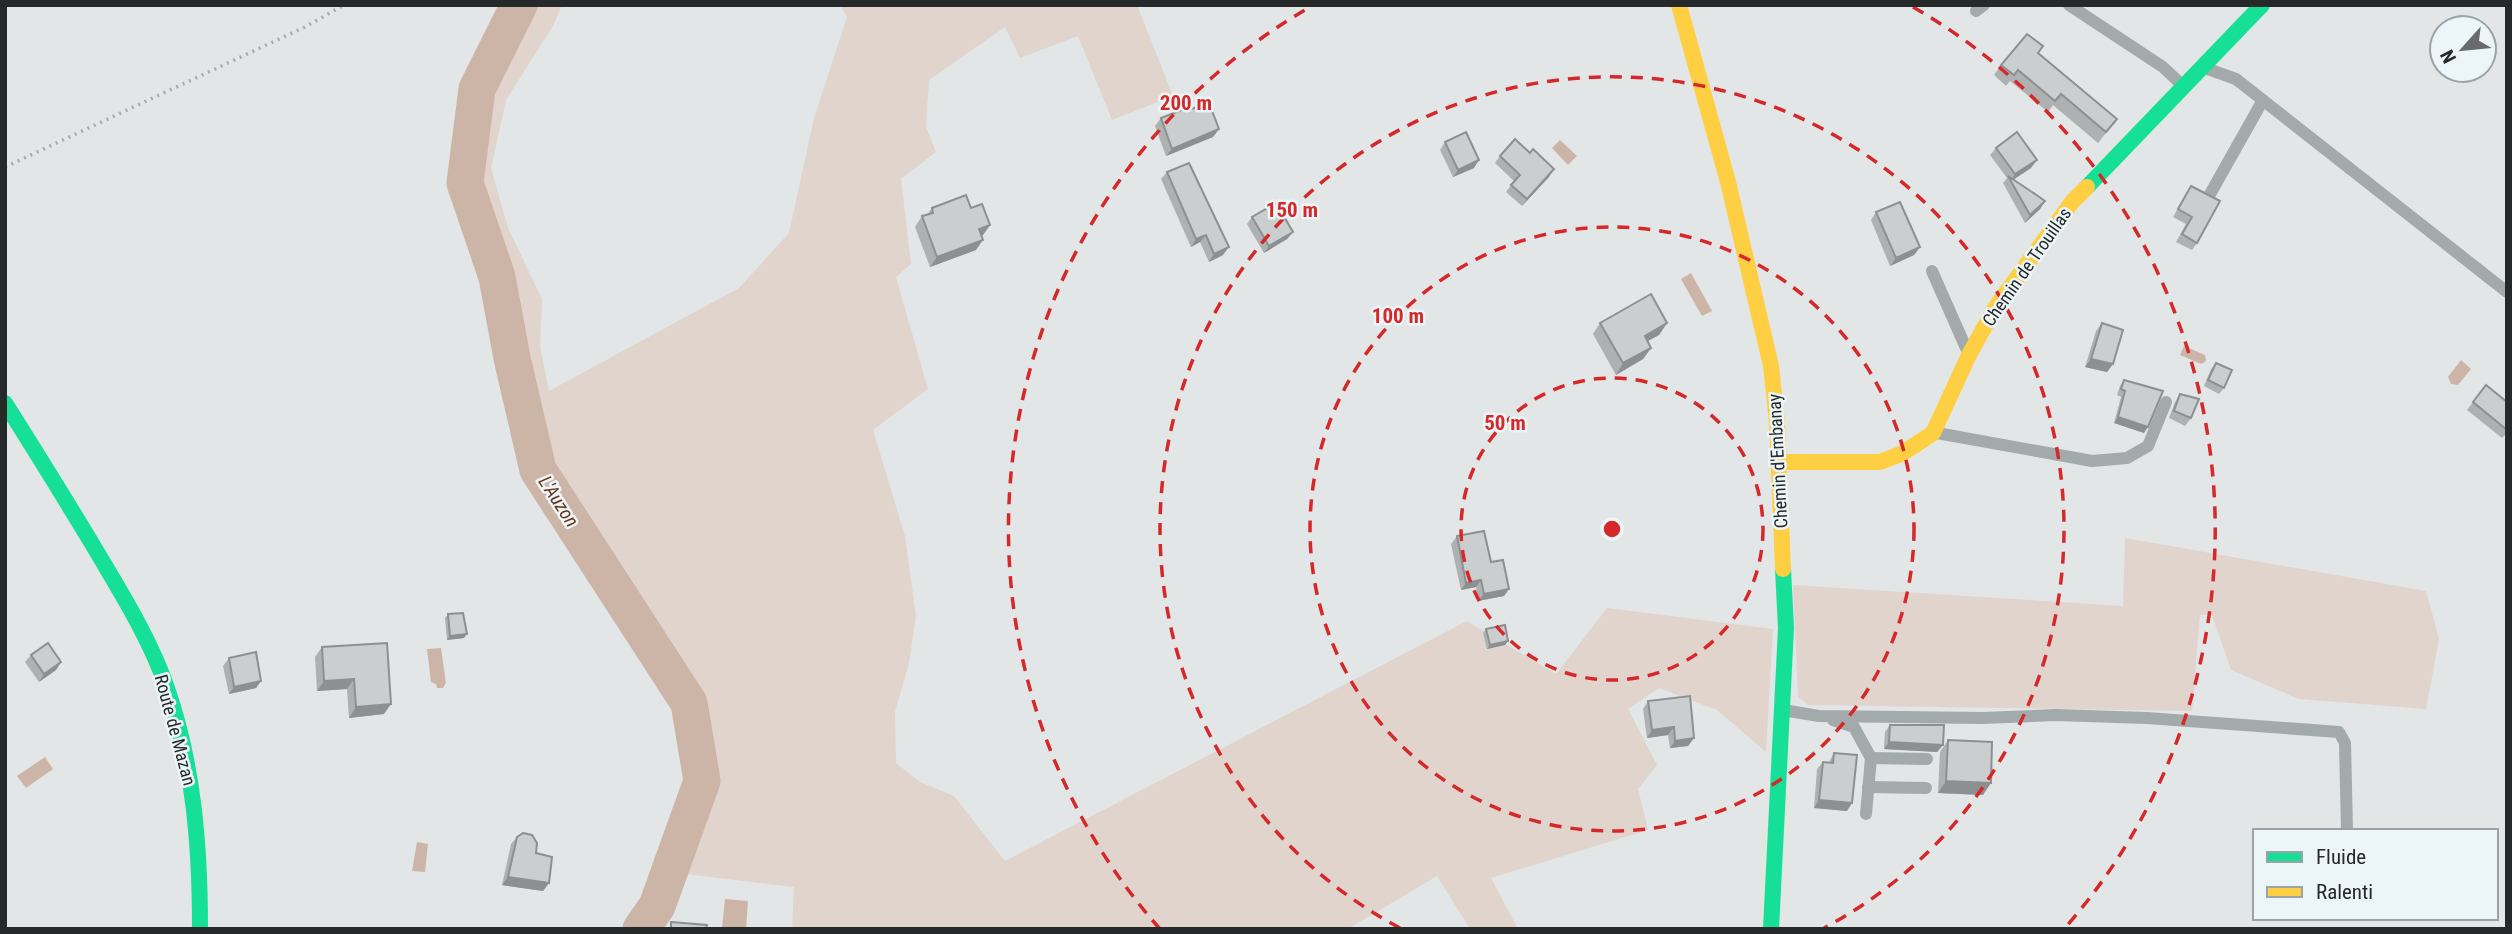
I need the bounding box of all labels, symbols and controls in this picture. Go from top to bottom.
north arrow [2428,14,2498,84]
text: N [2435,46,2461,67]
text: 200 m [1160,91,1212,115]
text: 150 m [1266,198,1318,222]
street label: Chemin de Trouillas [1978,203,2075,330]
text: 100 m [1372,304,1424,328]
street label: Chemin d'Embanay [1763,393,1792,529]
text: 50 m [1484,411,1526,435]
water label: L'Auzon [534,471,584,531]
centre of rings [1600,517,1624,541]
street label: Route de Mazan [151,672,200,788]
legend [2253,829,2498,920]
text: Fluide [2316,845,2366,869]
text: Ralenti [2316,880,2373,904]

